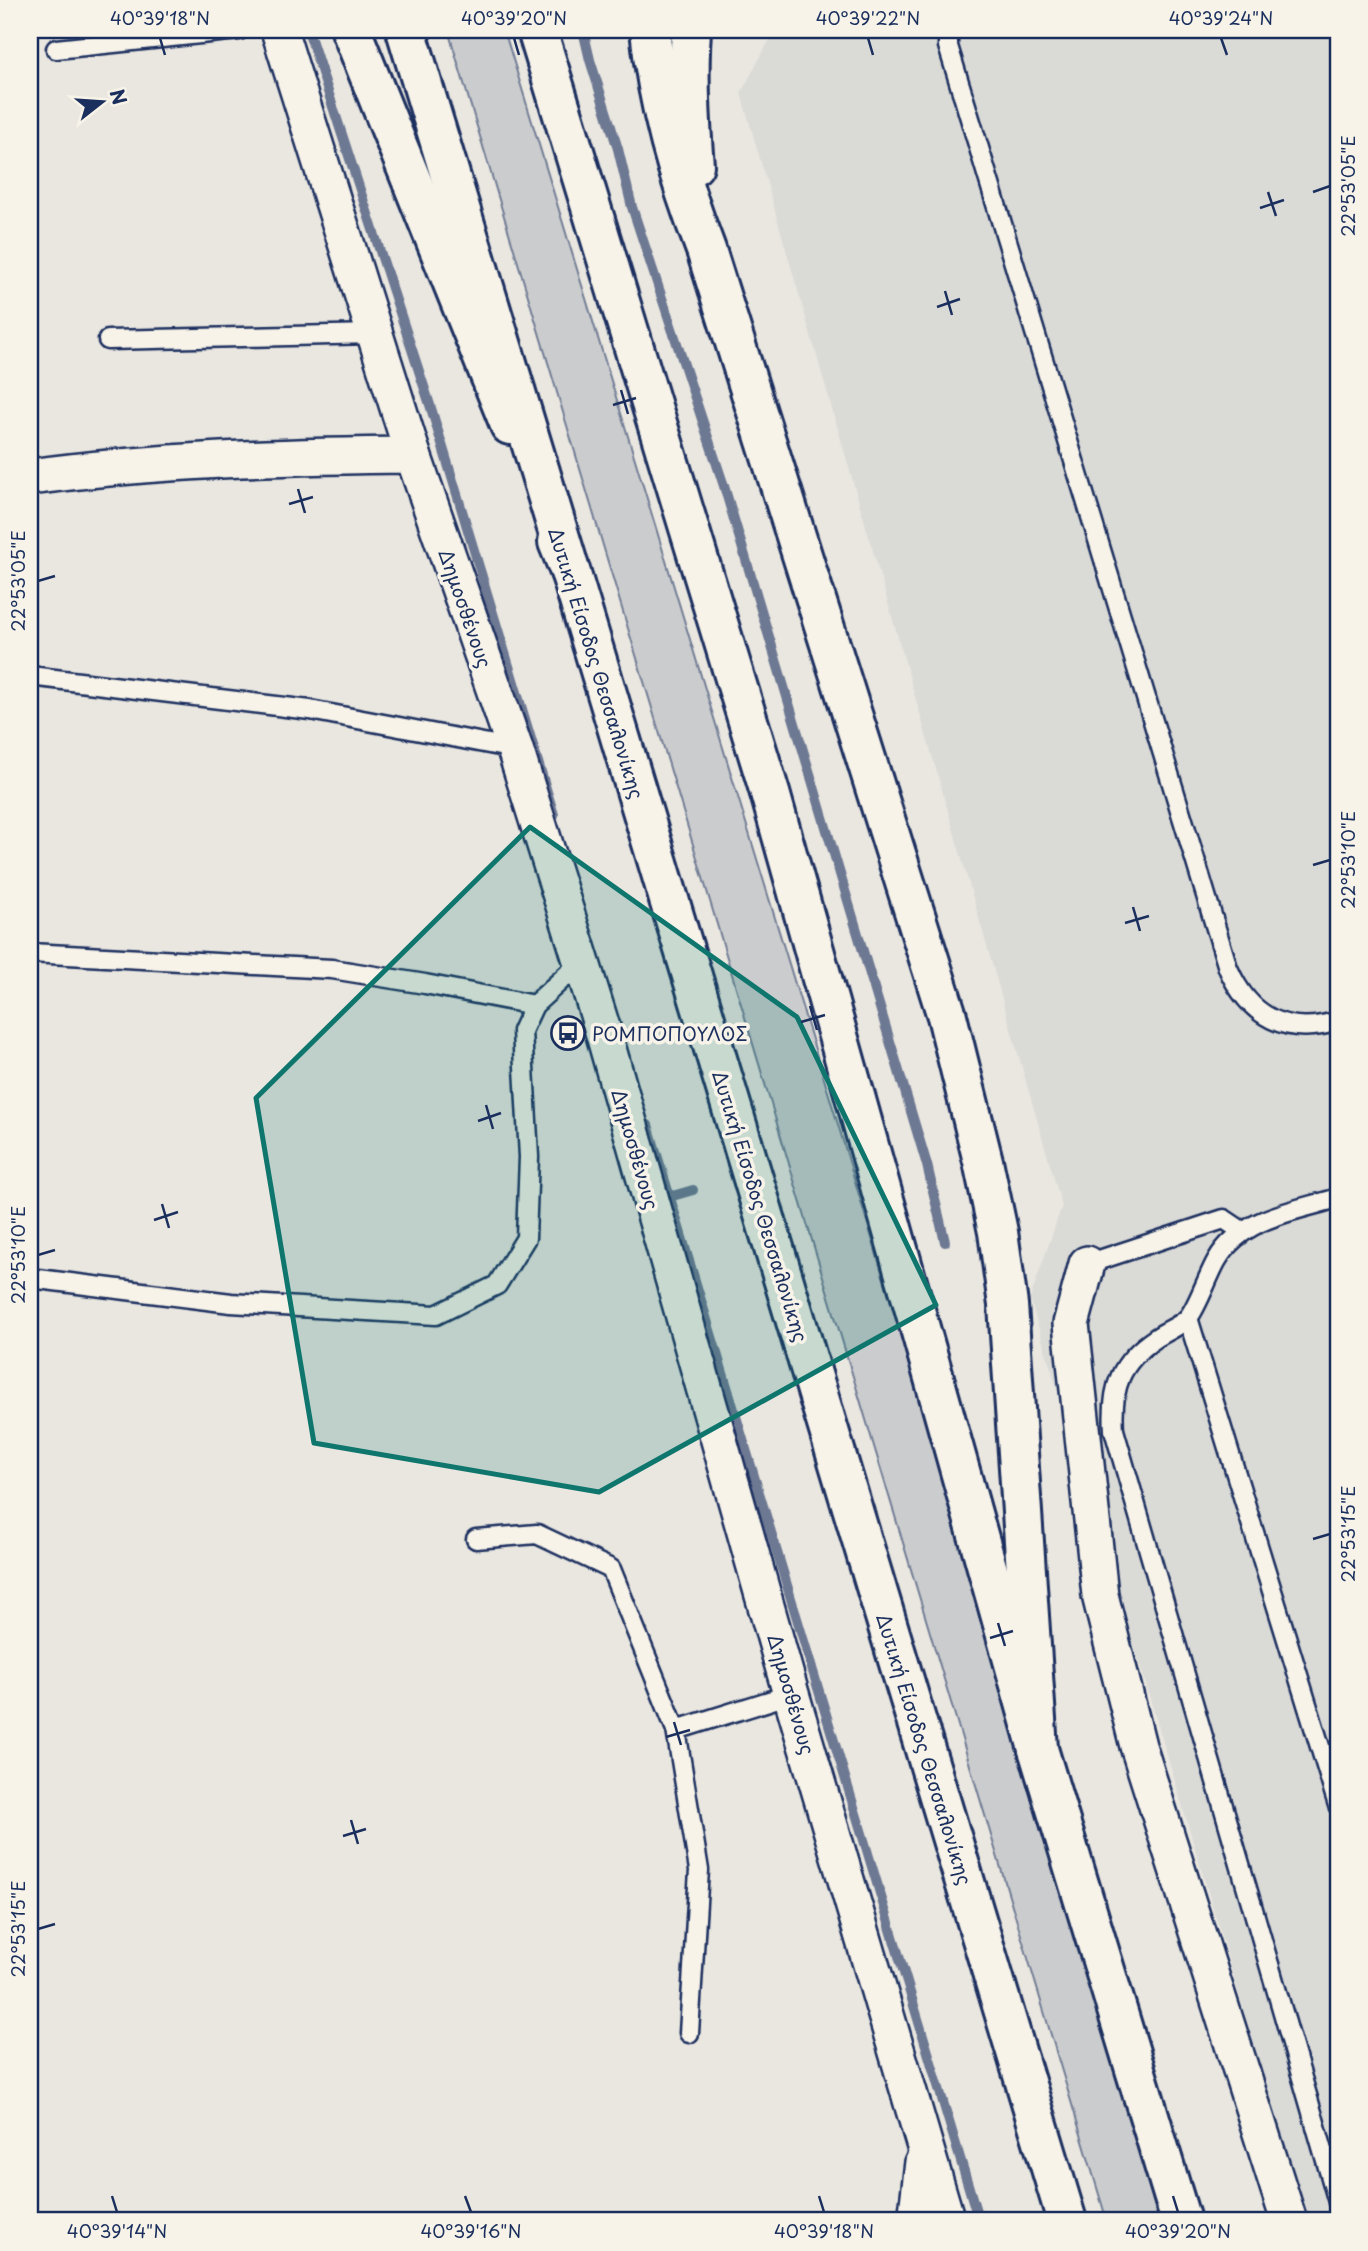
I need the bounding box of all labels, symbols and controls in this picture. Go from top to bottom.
text: 40°39'18"N [110,4,210,31]
text: 40°39'20"N [461,4,567,31]
text: 40°39'22"N [816,4,920,31]
text: 40°39'24"N [1169,4,1273,31]
north arrow [66,66,136,136]
text: N [104,85,135,108]
text: 22°53'05"E [1334,135,1361,237]
street label: Δυτική Είσοδος Θεσσαλονίκης [542,524,652,802]
text: 22°53'05"E [4,530,31,632]
street label: Δημοσθένους [433,545,499,671]
text: 22°53'10"E [1334,811,1361,909]
bus stop icon: ΡΟΜΠΟΠΟΥΛΟΣ [549,1014,587,1052]
place label: ΡΟΜΠΟΠΟΥΛΟΣ [592,1019,747,1047]
street label: Δυτική Είσοδος Θεσσαλονίκης [706,1067,816,1345]
street label: Δημοσθένους [605,1085,667,1213]
text: 22°53'10"E [4,1206,31,1304]
text: 22°53'15"E [1334,1485,1361,1583]
street label: Δυτική Είσοδος Θεσσαλονίκης [870,1610,980,1888]
street label: Δημοσθένους [761,1630,823,1758]
text: 22°53'15"E [4,1880,31,1978]
text: 40°39'14"N [67,2217,167,2244]
text: 40°39'16"N [420,2217,522,2244]
text: 40°39'18"N [774,2217,874,2244]
text: 40°39'20"N [1125,2217,1231,2244]

